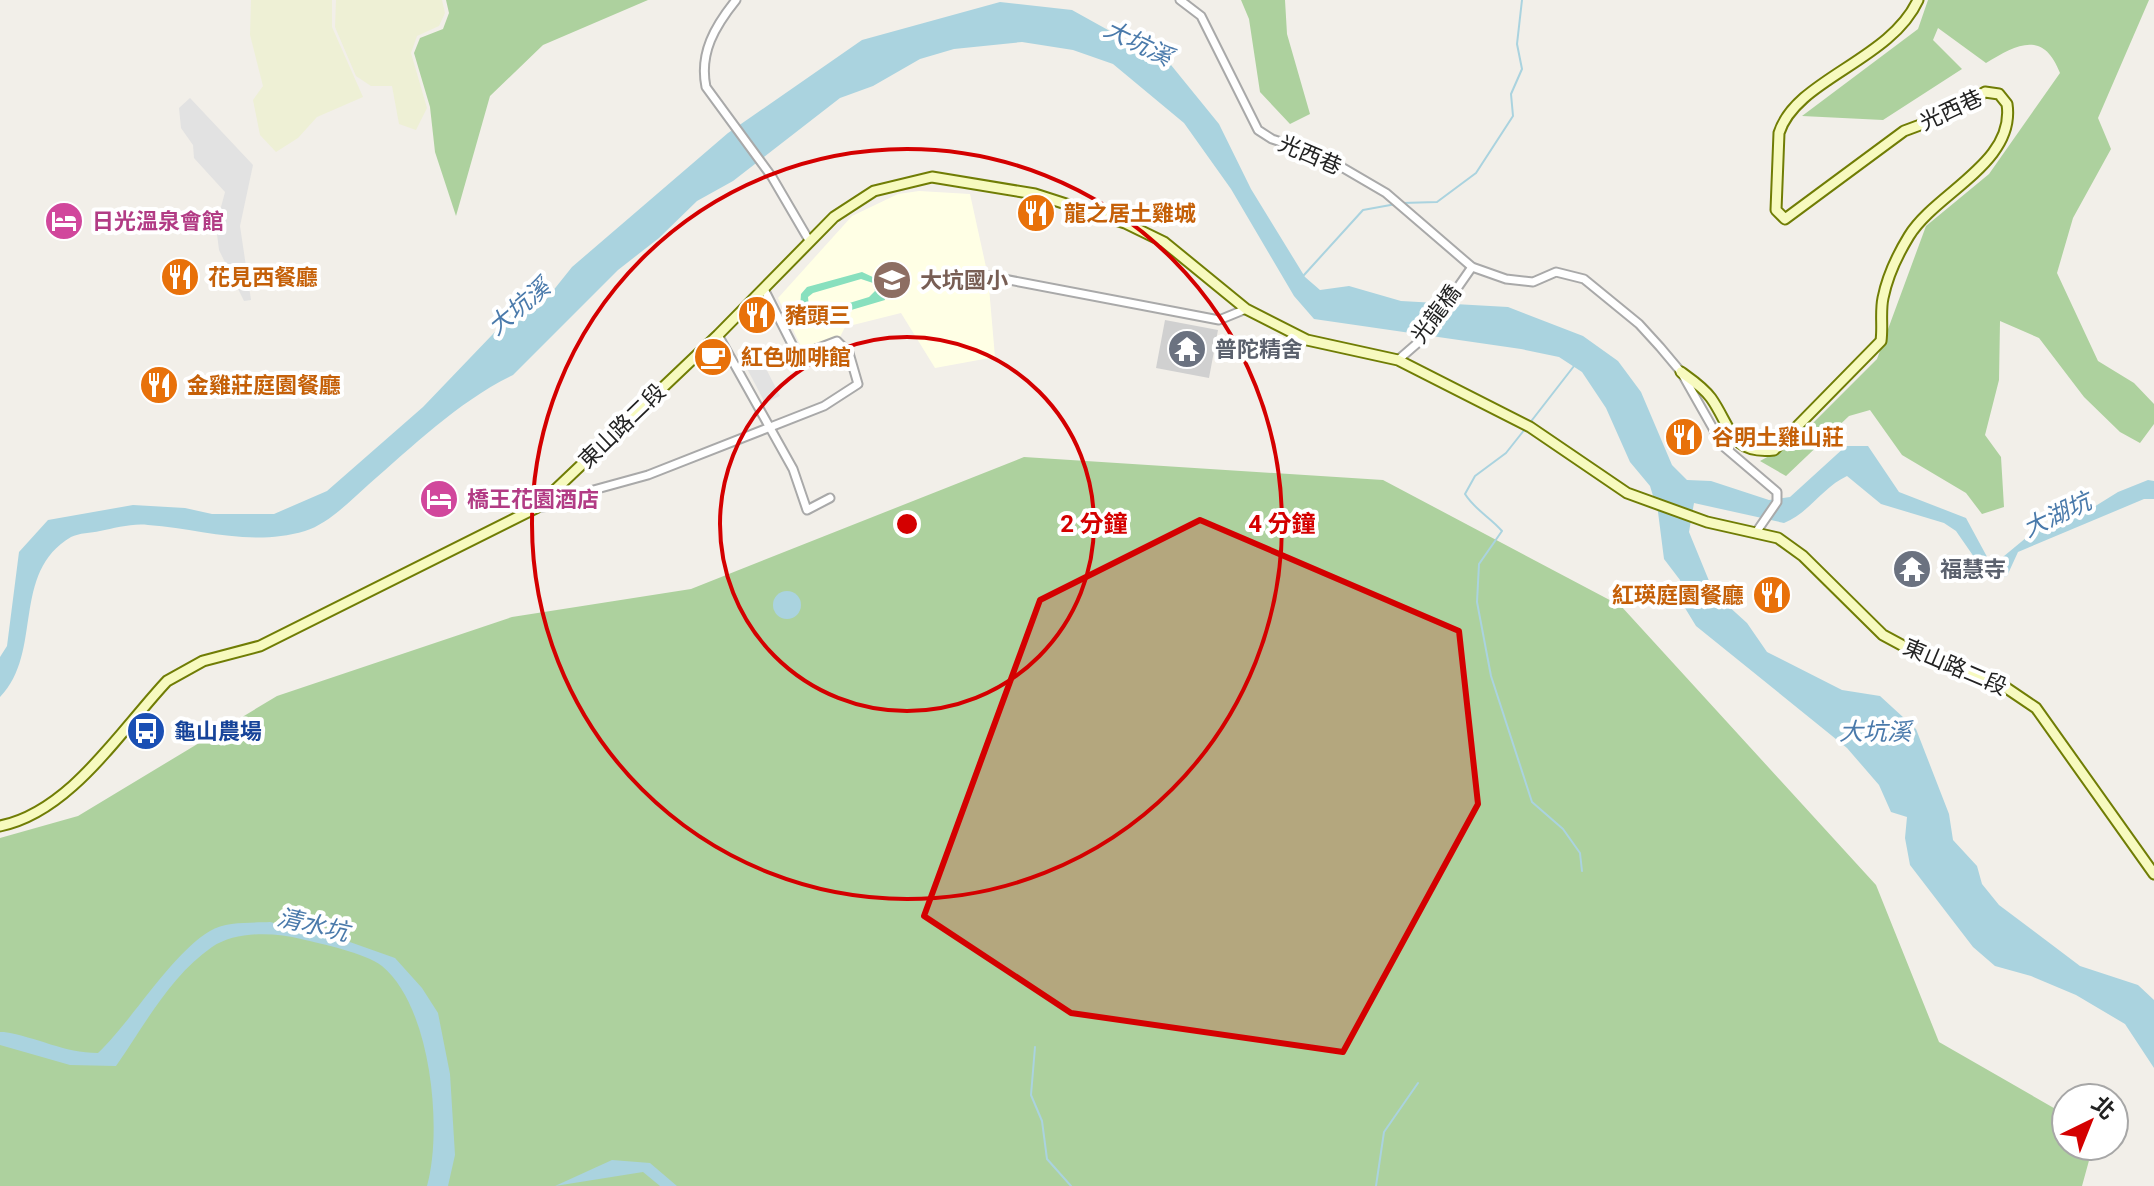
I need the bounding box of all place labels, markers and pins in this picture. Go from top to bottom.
restaurant icon: 龍之居土雞城 [1015,192,1057,234]
hotel icon: 日光溫泉會館 [43,200,85,242]
place label: 龍之居土雞城 [1064,201,1196,226]
place label: 日光溫泉會館 [92,209,224,234]
restaurant icon: 花見西餐廳 [159,256,201,298]
school or university icon: 大坑國小 [871,259,913,301]
place label: 花見西餐廳 [208,265,318,290]
place label: 大坑國小 [920,268,1008,293]
restaurant icon: 豬頭三 [736,294,778,336]
place label: 豬頭三 [785,303,851,328]
temple icon: 普陀精舍 [1166,328,1208,370]
cafe icon: 紅色咖啡館 [692,336,734,378]
place label: 普陀精舍 [1215,337,1303,362]
place label: 紅色咖啡館 [741,345,851,370]
restaurant icon: 金雞莊庭園餐廳 [138,364,180,406]
place label: 金雞莊庭園餐廳 [187,373,341,398]
restaurant icon: 谷明土雞山莊 [1663,416,1705,458]
place label: 谷明土雞山莊 [1712,425,1844,450]
hotel icon: 橋王花園酒店 [418,478,460,520]
place label: 橋王花園酒店 [467,487,599,512]
centre of rings [893,510,921,538]
temple icon: 福慧寺 [1891,548,1933,590]
place label: 福慧寺 [1940,557,2006,582]
restaurant icon: 紅瑛庭園餐廳 [1751,574,1793,616]
place label: 紅瑛庭園餐廳 [1612,583,1744,608]
bus stop icon: 龜山農場 [125,710,167,752]
place label: 龜山農場 [174,719,262,744]

